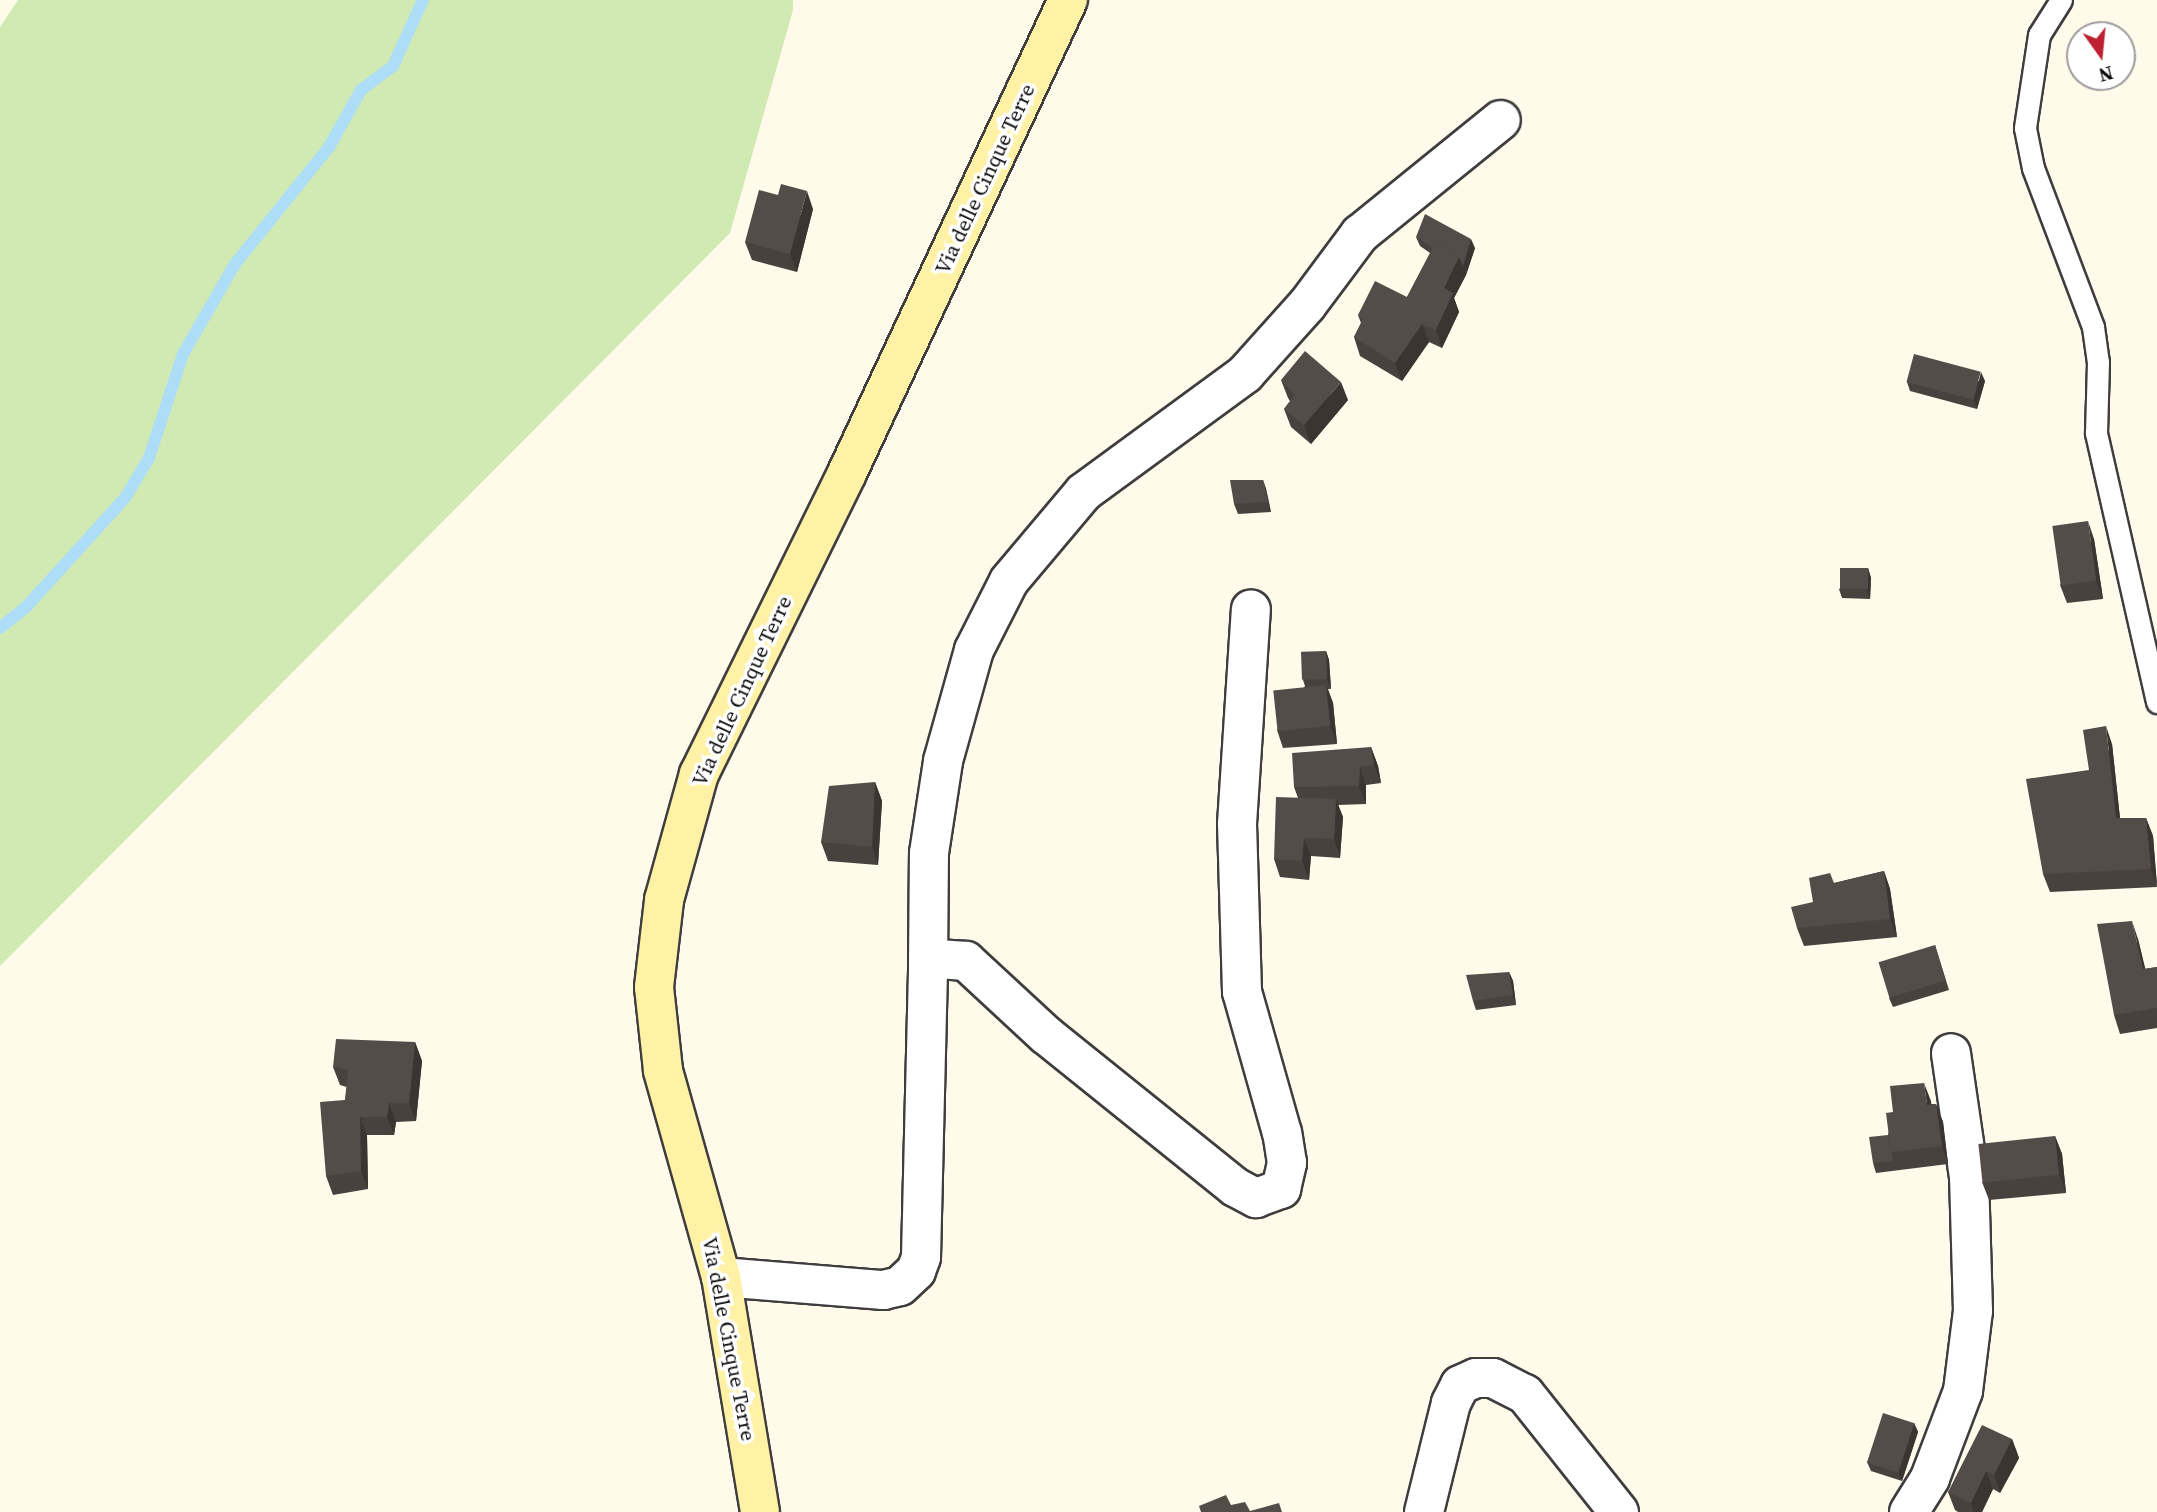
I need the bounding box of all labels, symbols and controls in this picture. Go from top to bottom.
north arrow [2066,21,2136,91]
text: N [2096,60,2116,89]
street label: Via delle Cinque Terre [930,80,1040,278]
street label: Via delle Cinque Terre [687,592,797,790]
street label: Via delle Cinque Terre [697,1235,761,1443]

